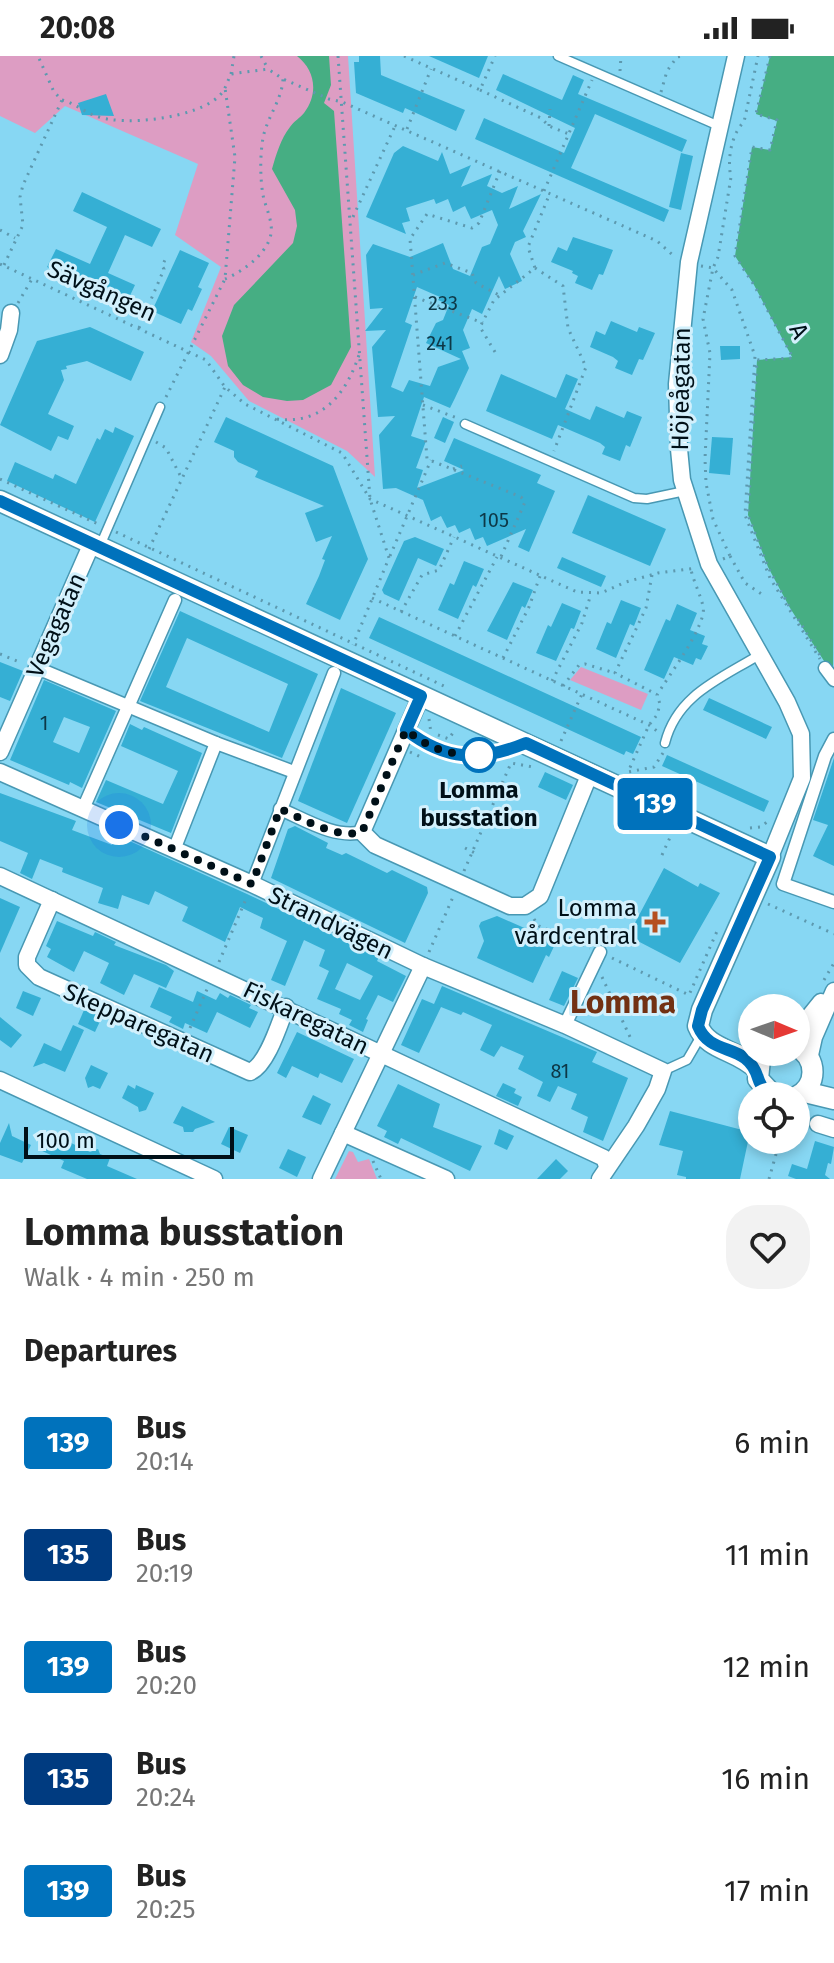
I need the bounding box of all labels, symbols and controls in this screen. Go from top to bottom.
text: 20:08 [40,10,115,46]
street label: Sävgången [43,255,161,327]
house number: 233 [428,291,458,315]
street label: A [783,319,815,344]
street label: Höjeågatan [666,327,696,451]
house number: 241 [426,331,454,355]
house number: 105 [479,508,509,532]
street label: Vegagatan [21,568,91,682]
house number: 1 [40,711,48,735]
marker: Lomma busstation [462,738,496,772]
place label: Lomma busstation [420,776,538,832]
line badge: 139 [609,778,701,830]
text: 139 [634,787,676,820]
your location [99,805,139,845]
street label: Strandvägen [264,881,398,965]
place label: Lomma vårdcentral [515,894,637,950]
marker: Lomma vårdcentral [644,911,666,933]
street label: Fiskaregatan [239,976,373,1060]
street label: Skepparegatan [59,977,219,1069]
district label: Lomma [570,983,676,1021]
north arrow [738,994,810,1066]
map controls [738,994,810,1154]
house number: 81 [550,1059,570,1083]
button: locate [738,1082,810,1154]
scale bar [24,1123,234,1159]
text: 100 m [36,1127,95,1154]
button: heart [726,1205,810,1289]
text: Lomma busstation [24,1209,344,1255]
text: Walk · 4 min · 250 m [24,1262,255,1293]
text: Departures [24,1333,177,1369]
text: Bus [136,1410,186,1446]
text: 6 min [734,1425,810,1461]
text: 139 [47,1426,89,1459]
text: 20:14 [136,1446,194,1477]
text: Bus [136,1522,186,1558]
text: 11 min [725,1537,810,1573]
text: 135 [47,1538,89,1571]
text: 20:19 [136,1558,194,1589]
text: Bus [136,1634,186,1670]
text: 12 min [722,1649,810,1685]
text: 139 [47,1650,89,1683]
text: 20:20 [136,1670,197,1701]
text: Bus [136,1746,186,1782]
text: 16 min [721,1761,810,1797]
text: 135 [47,1762,89,1795]
text: 20:24 [136,1782,196,1813]
text: Bus [136,1858,186,1894]
text: 17 min [724,1873,810,1909]
text: 139 [47,1874,89,1907]
text: 20:25 [136,1894,196,1925]

